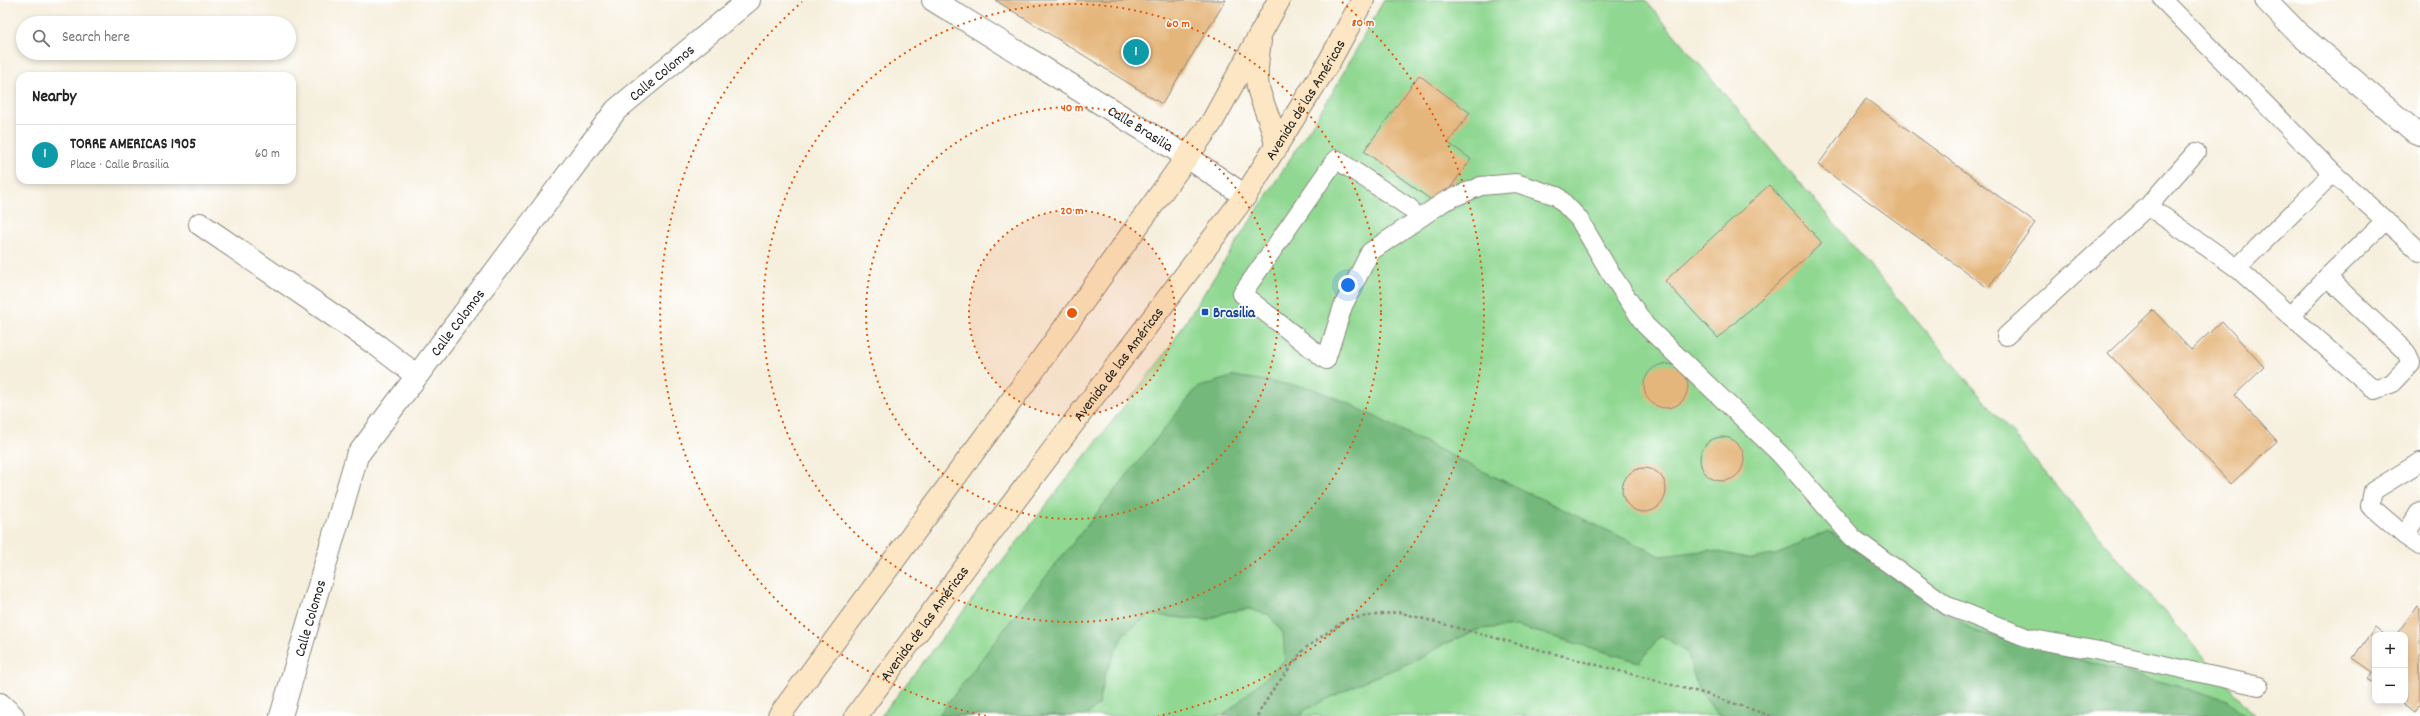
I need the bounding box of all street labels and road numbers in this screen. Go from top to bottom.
street label: Avenida de las Américas [1261,36,1352,165]
street label: Calle Colomos [625,40,700,108]
street label: Calle Brasilia [1102,101,1178,159]
street label: Calle Colomos [426,285,491,362]
street label: Avenida de las Américas [1069,303,1170,427]
street label: Avenida de las Américas [876,562,975,687]
street label: Calle Colomos [290,577,333,660]

